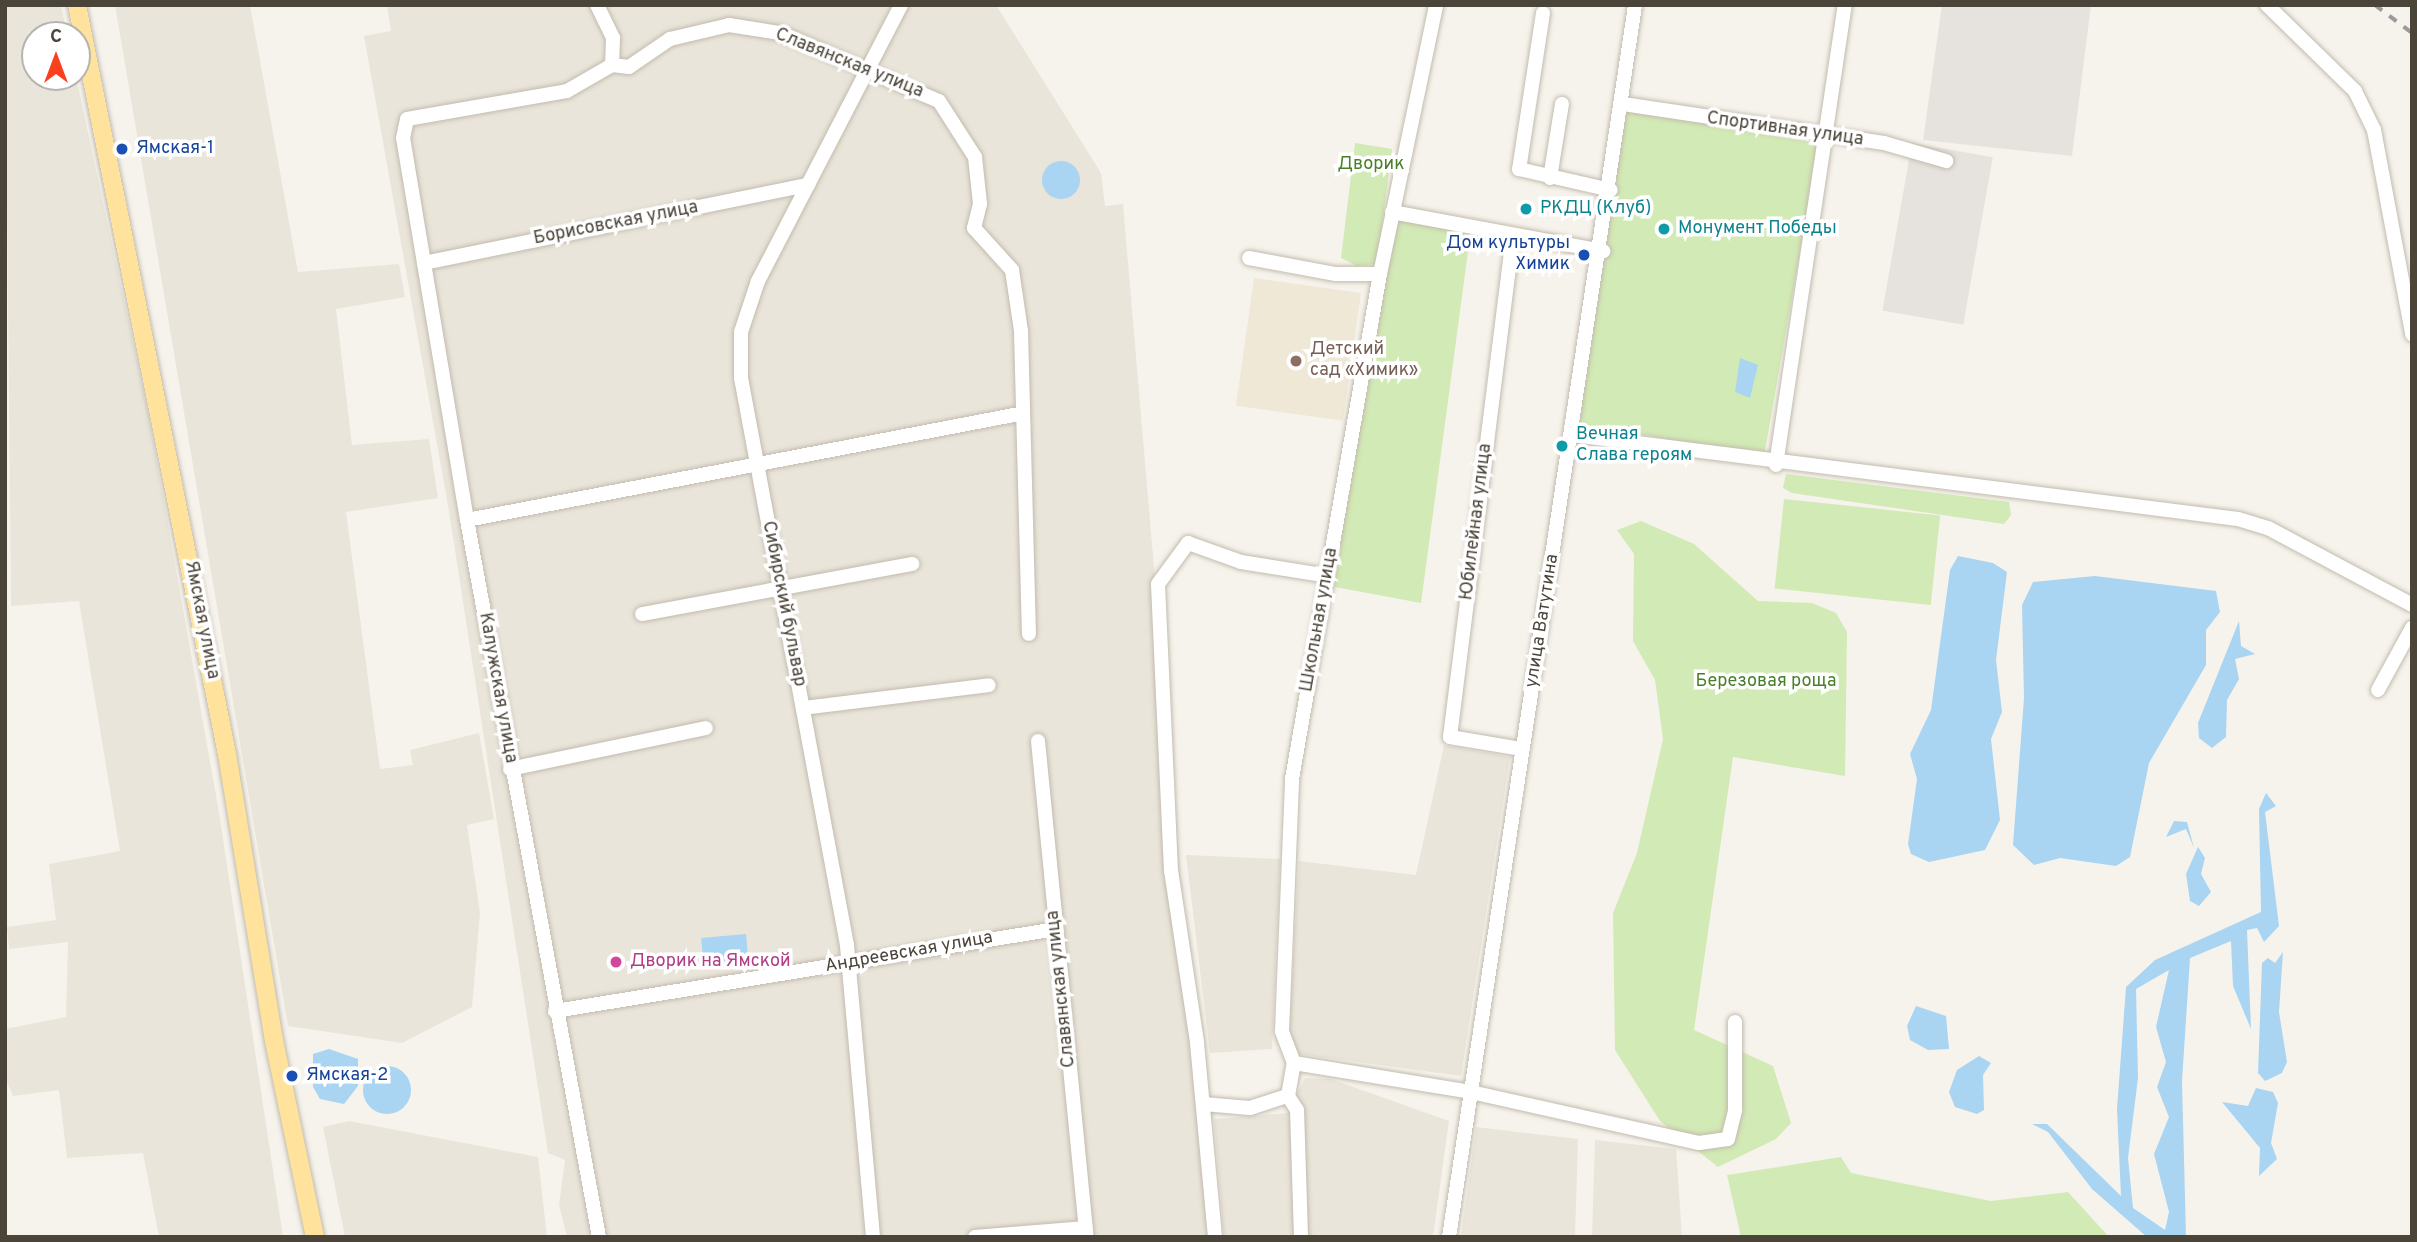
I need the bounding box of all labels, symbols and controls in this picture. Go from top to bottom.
north arrow [21,21,91,91]
street label: Славянская улица [772,24,926,104]
text: С [50,25,62,49]
street label: Спортивная улица [1705,108,1865,152]
place label: Ямская-1 [136,138,214,160]
marker: Ямская-1 [114,141,130,157]
park label: Дворик [1338,154,1404,176]
street label: Борисовская улица [532,197,700,251]
place label: РКДЦ (Клуб) [1540,198,1651,220]
marker: РКДЦ (Клуб) [1518,201,1534,217]
place label: Монумент Победы [1678,218,1837,240]
marker: Монумент Победы [1656,221,1672,237]
place label: Дом культуры Химик [1446,234,1570,276]
marker: Дом культуры Химик [1576,247,1592,263]
place label: Детский сад «Химик» [1310,340,1418,382]
marker: Детский сад «Химик» [1288,353,1304,369]
place label: Вечная Слава героям [1576,425,1692,467]
marker: Вечная Слава героям [1554,438,1570,454]
street label: Юбилейная улица [1457,442,1497,602]
street label: Сибирский бульвар [756,519,810,689]
street label: Школьная улица [1297,546,1343,694]
street label: улица Ватутина [1522,553,1564,689]
street label: Ямская улица [179,559,223,681]
street label: Калужская улица [473,611,521,765]
park label: Березовая роща [1696,671,1836,693]
street label: Славянская улица [1043,909,1081,1069]
street label: Андреевская улица [823,928,995,978]
place label: Дворик на Ямской [630,951,791,973]
marker: Дворик на Ямской [608,954,624,970]
place label: Ямская-2 [306,1065,388,1087]
marker: Ямская-2 [284,1068,300,1084]

